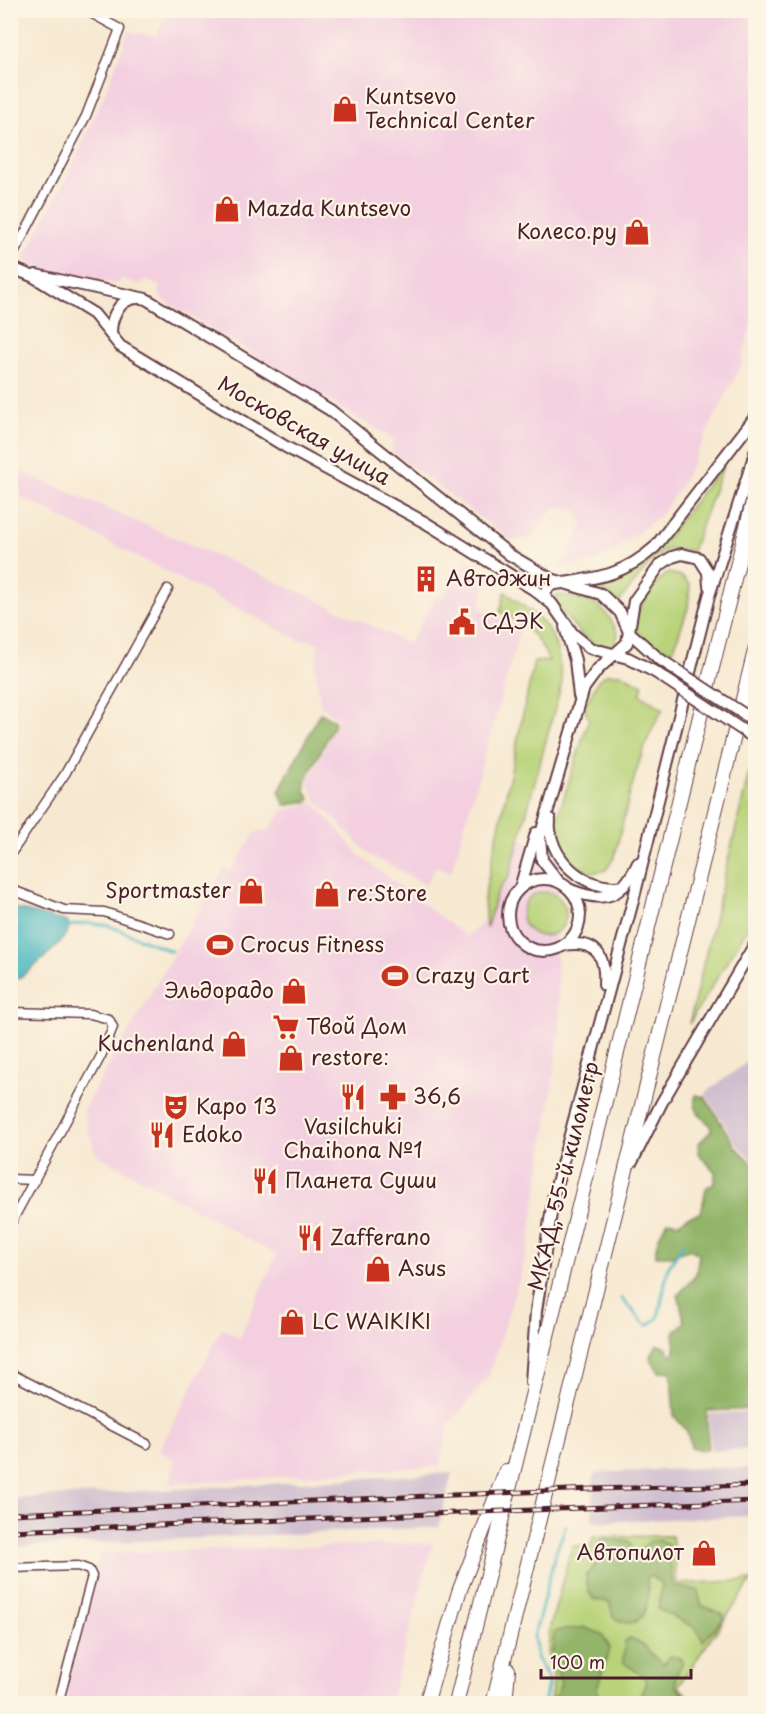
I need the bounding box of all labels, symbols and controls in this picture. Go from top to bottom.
place label: Kuntsevo Technical Center [365,79,535,135]
shop icon: Kuntsevo Technical Center [330,94,360,124]
place label: Mazda Kuntsevo [247,191,411,223]
shop icon: Mazda Kuntsevo [212,194,242,224]
place label: Колесо.ру [517,214,617,246]
shop icon: Колесо.ру [622,217,652,247]
street label: Московская улица [213,367,398,492]
place label: Автоджин [446,561,551,593]
building icon: Автоджин [411,564,441,594]
place label: СДЭК [482,604,544,636]
public building icon: СДЭК [447,607,477,637]
place label: Sportmaster [105,873,231,905]
shop icon: Sportmaster [236,876,266,906]
place label: re:Store [347,876,427,908]
shop icon: re:Store [312,879,342,909]
place label: Crocus Fitness [240,927,384,959]
sports icon: Crocus Fitness [205,930,235,960]
place label: Crazy Cart [415,958,530,990]
sports icon: Crazy Cart [380,961,410,991]
place label: Эльдорадо [164,973,274,1005]
shop icon: Эльдорадо [279,976,309,1006]
place label: Твой Дом [306,1009,407,1041]
supermarket icon: Твой Дом [271,1012,301,1042]
place label: Kuchenland [98,1026,214,1058]
shop icon: Kuchenland [219,1029,249,1059]
place label: restore: [311,1040,389,1072]
shop icon: restore: [276,1043,306,1073]
street label: МКАД, 55-й километр [518,1058,606,1293]
place label: 36,6 [413,1079,461,1111]
restaurant icon: Vasilchuki Chaihona №1 [338,1082,368,1112]
pharmacy icon: 36,6 [378,1082,408,1112]
place label: Каро 13 [196,1089,277,1121]
theatre icon: Каро 13 [161,1092,191,1122]
place label: Vasilchuki Chaihona №1 [283,1109,423,1165]
place label: Edoko [182,1117,243,1149]
restaurant icon: Edoko [147,1120,177,1150]
place label: Планета Суши [285,1163,437,1195]
restaurant icon: Планета Суши [250,1166,280,1196]
place label: Zafferano [330,1220,431,1252]
restaurant icon: Zafferano [295,1223,325,1253]
place label: Asus [398,1251,446,1283]
shop icon: Asus [363,1254,393,1284]
place label: LC WAIKIKI [312,1304,431,1336]
shop icon: LC WAIKIKI [277,1307,307,1337]
place label: Автопилот [577,1535,685,1567]
shop icon: Автопилот [689,1538,719,1568]
scale bar [541,1642,691,1680]
text: 100 m [550,1648,605,1675]

